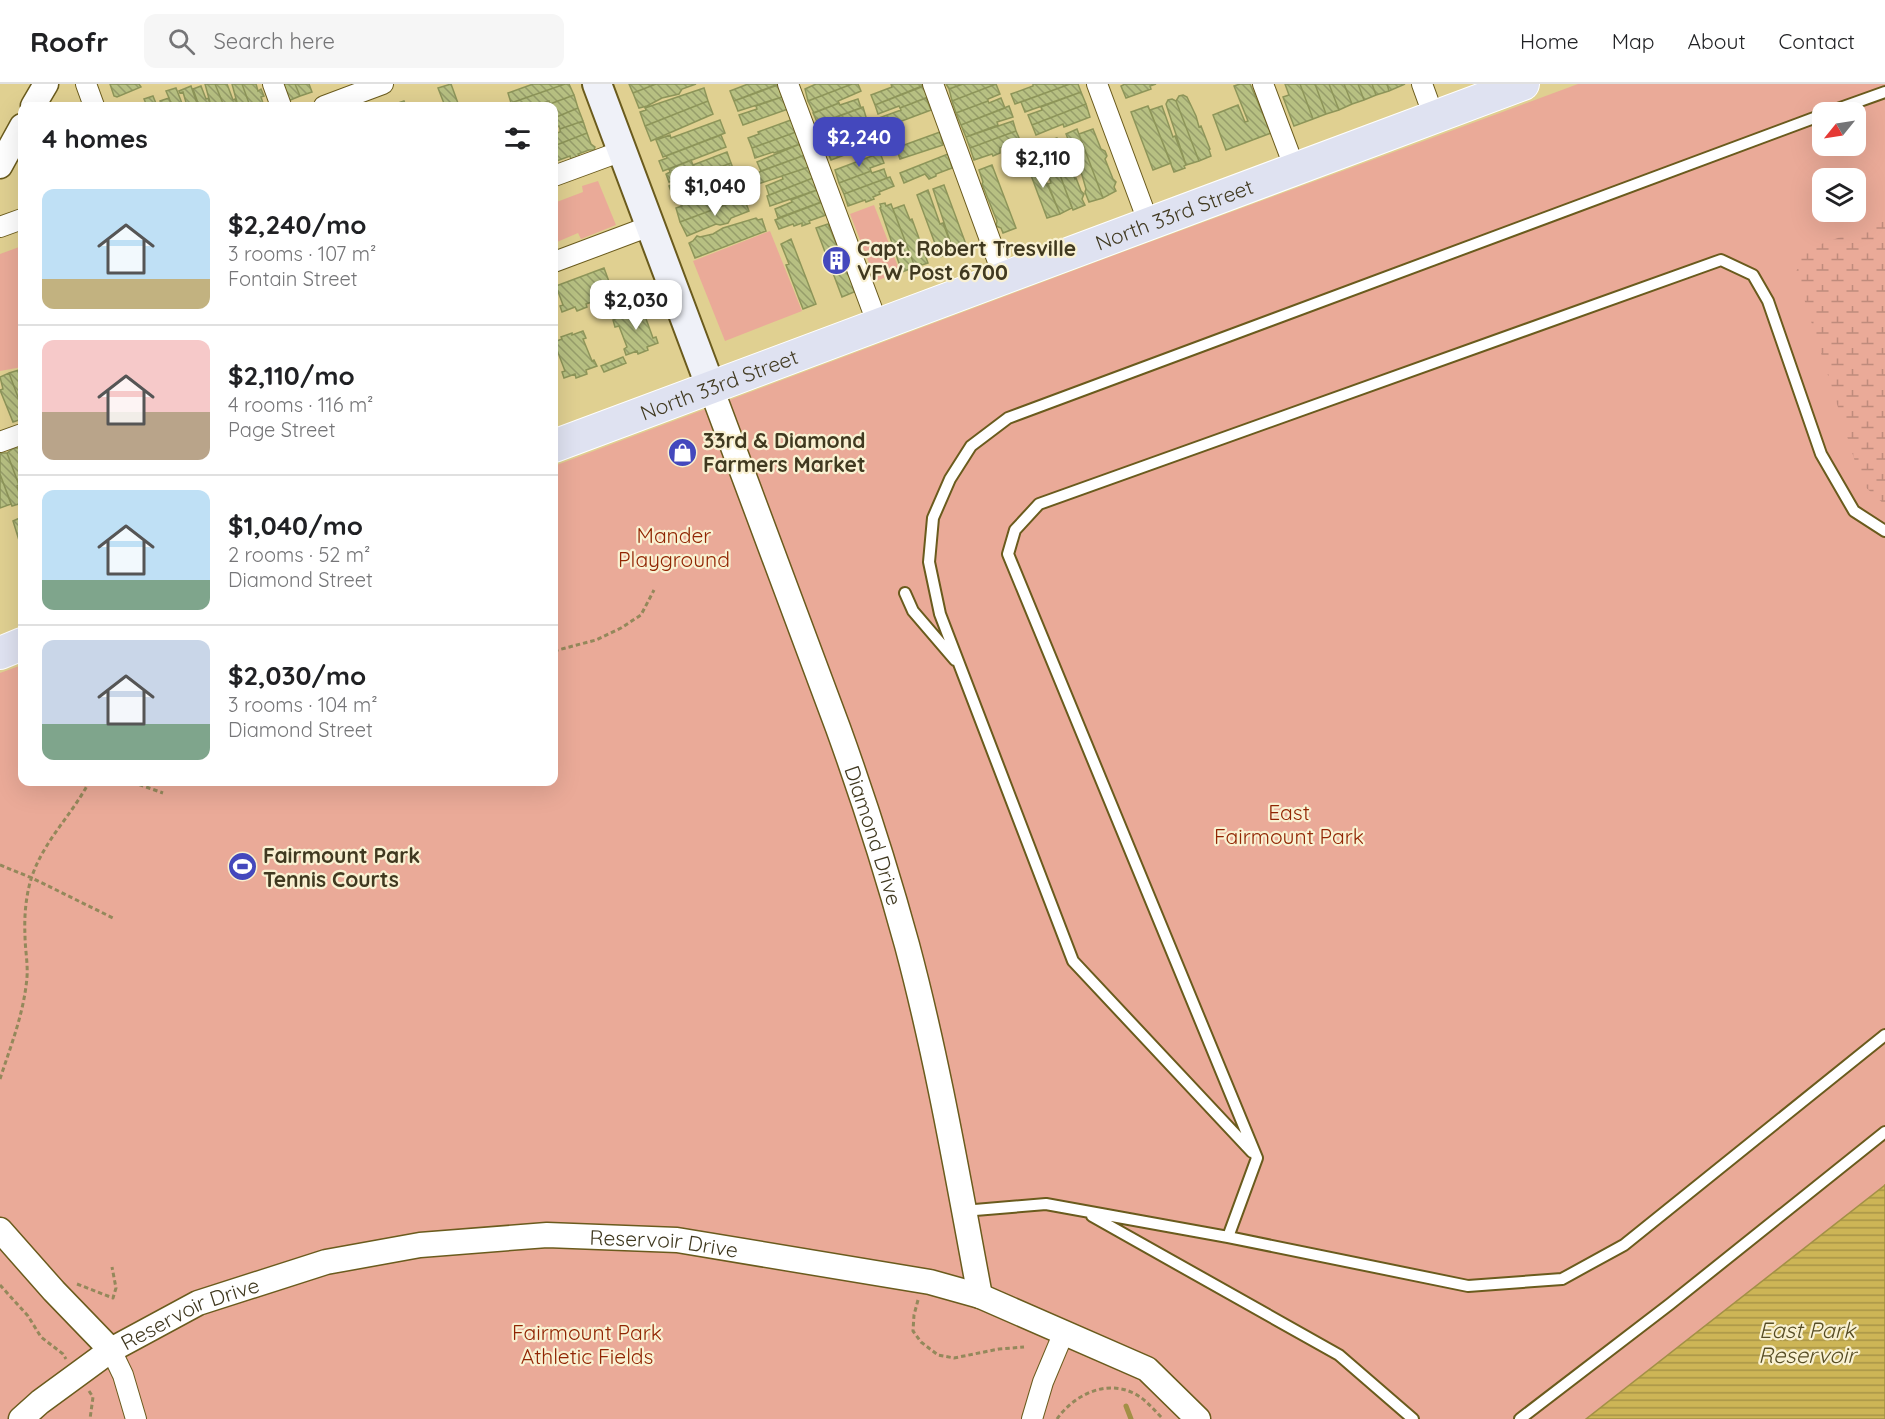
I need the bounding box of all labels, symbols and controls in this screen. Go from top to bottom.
search box [144,14,564,68]
text: Roofr [30,24,108,59]
icon: search [165,25,198,58]
text: Search here [213,27,335,55]
text: Home [1520,28,1579,54]
text: Map [1612,28,1655,54]
text: About [1688,28,1746,54]
text: Contact [1779,28,1855,54]
north arrow [1812,102,1866,156]
map controls [1812,102,1866,222]
pin: $2,240 [810,117,908,168]
text: 4 homes [42,122,148,155]
icon: filters [501,122,534,155]
text: $2,240 [827,124,891,149]
pin: $2,110 [994,138,1092,189]
text: $2,110 [1015,145,1071,170]
pin: $1,040 [666,166,764,217]
button: layers [1812,168,1866,222]
text: $1,040 [684,173,746,198]
street label: North 33rd Street [1092,173,1257,256]
text: $2,240/mo [228,208,366,241]
icon: home [90,213,162,285]
place label: Capt. Robert Tresville VFW Post 6700 [857,235,1076,285]
text: 3 rooms · 107 m² [228,241,376,266]
building icon: Capt. Robert Tresville VFW Post 6700 [820,244,852,276]
text: Fontain Street [228,266,358,291]
pin: $2,030 [587,280,685,331]
text: $2,030 [604,287,668,312]
street label: North 33rd Street [636,343,801,426]
text: $2,110/mo [228,359,355,392]
icon: home [90,364,162,436]
text: 4 rooms · 116 m² [228,392,373,417]
text: Page Street [228,417,335,442]
place label: 33rd & Diamond Farmers Market [703,427,866,477]
shop icon: 33rd & Diamond Farmers Market [666,436,698,468]
text: $1,040/mo [228,509,363,542]
icon: home [90,514,162,586]
park label: Mander Playground [618,522,730,572]
text: 2 rooms · 52 m² [228,542,370,567]
text: Diamond Street [228,567,373,592]
text: $2,030/mo [228,659,366,692]
icon: home [90,664,162,736]
text: 3 rooms · 104 m² [228,692,378,717]
text: Diamond Street [228,717,373,742]
street label: Diamond Drive [839,762,908,908]
park label: East Fairmount Park [1214,799,1364,849]
place label: Fairmount Park Tennis Courts [263,842,420,892]
sports icon: Fairmount Park Tennis Courts [226,851,258,883]
street label: Reservoir Drive [589,1224,740,1263]
street label: Reservoir Drive [116,1271,262,1355]
water label: East Park Reservoir [1758,1316,1858,1369]
park label: Fairmount Park Athletic Fields [512,1319,662,1369]

